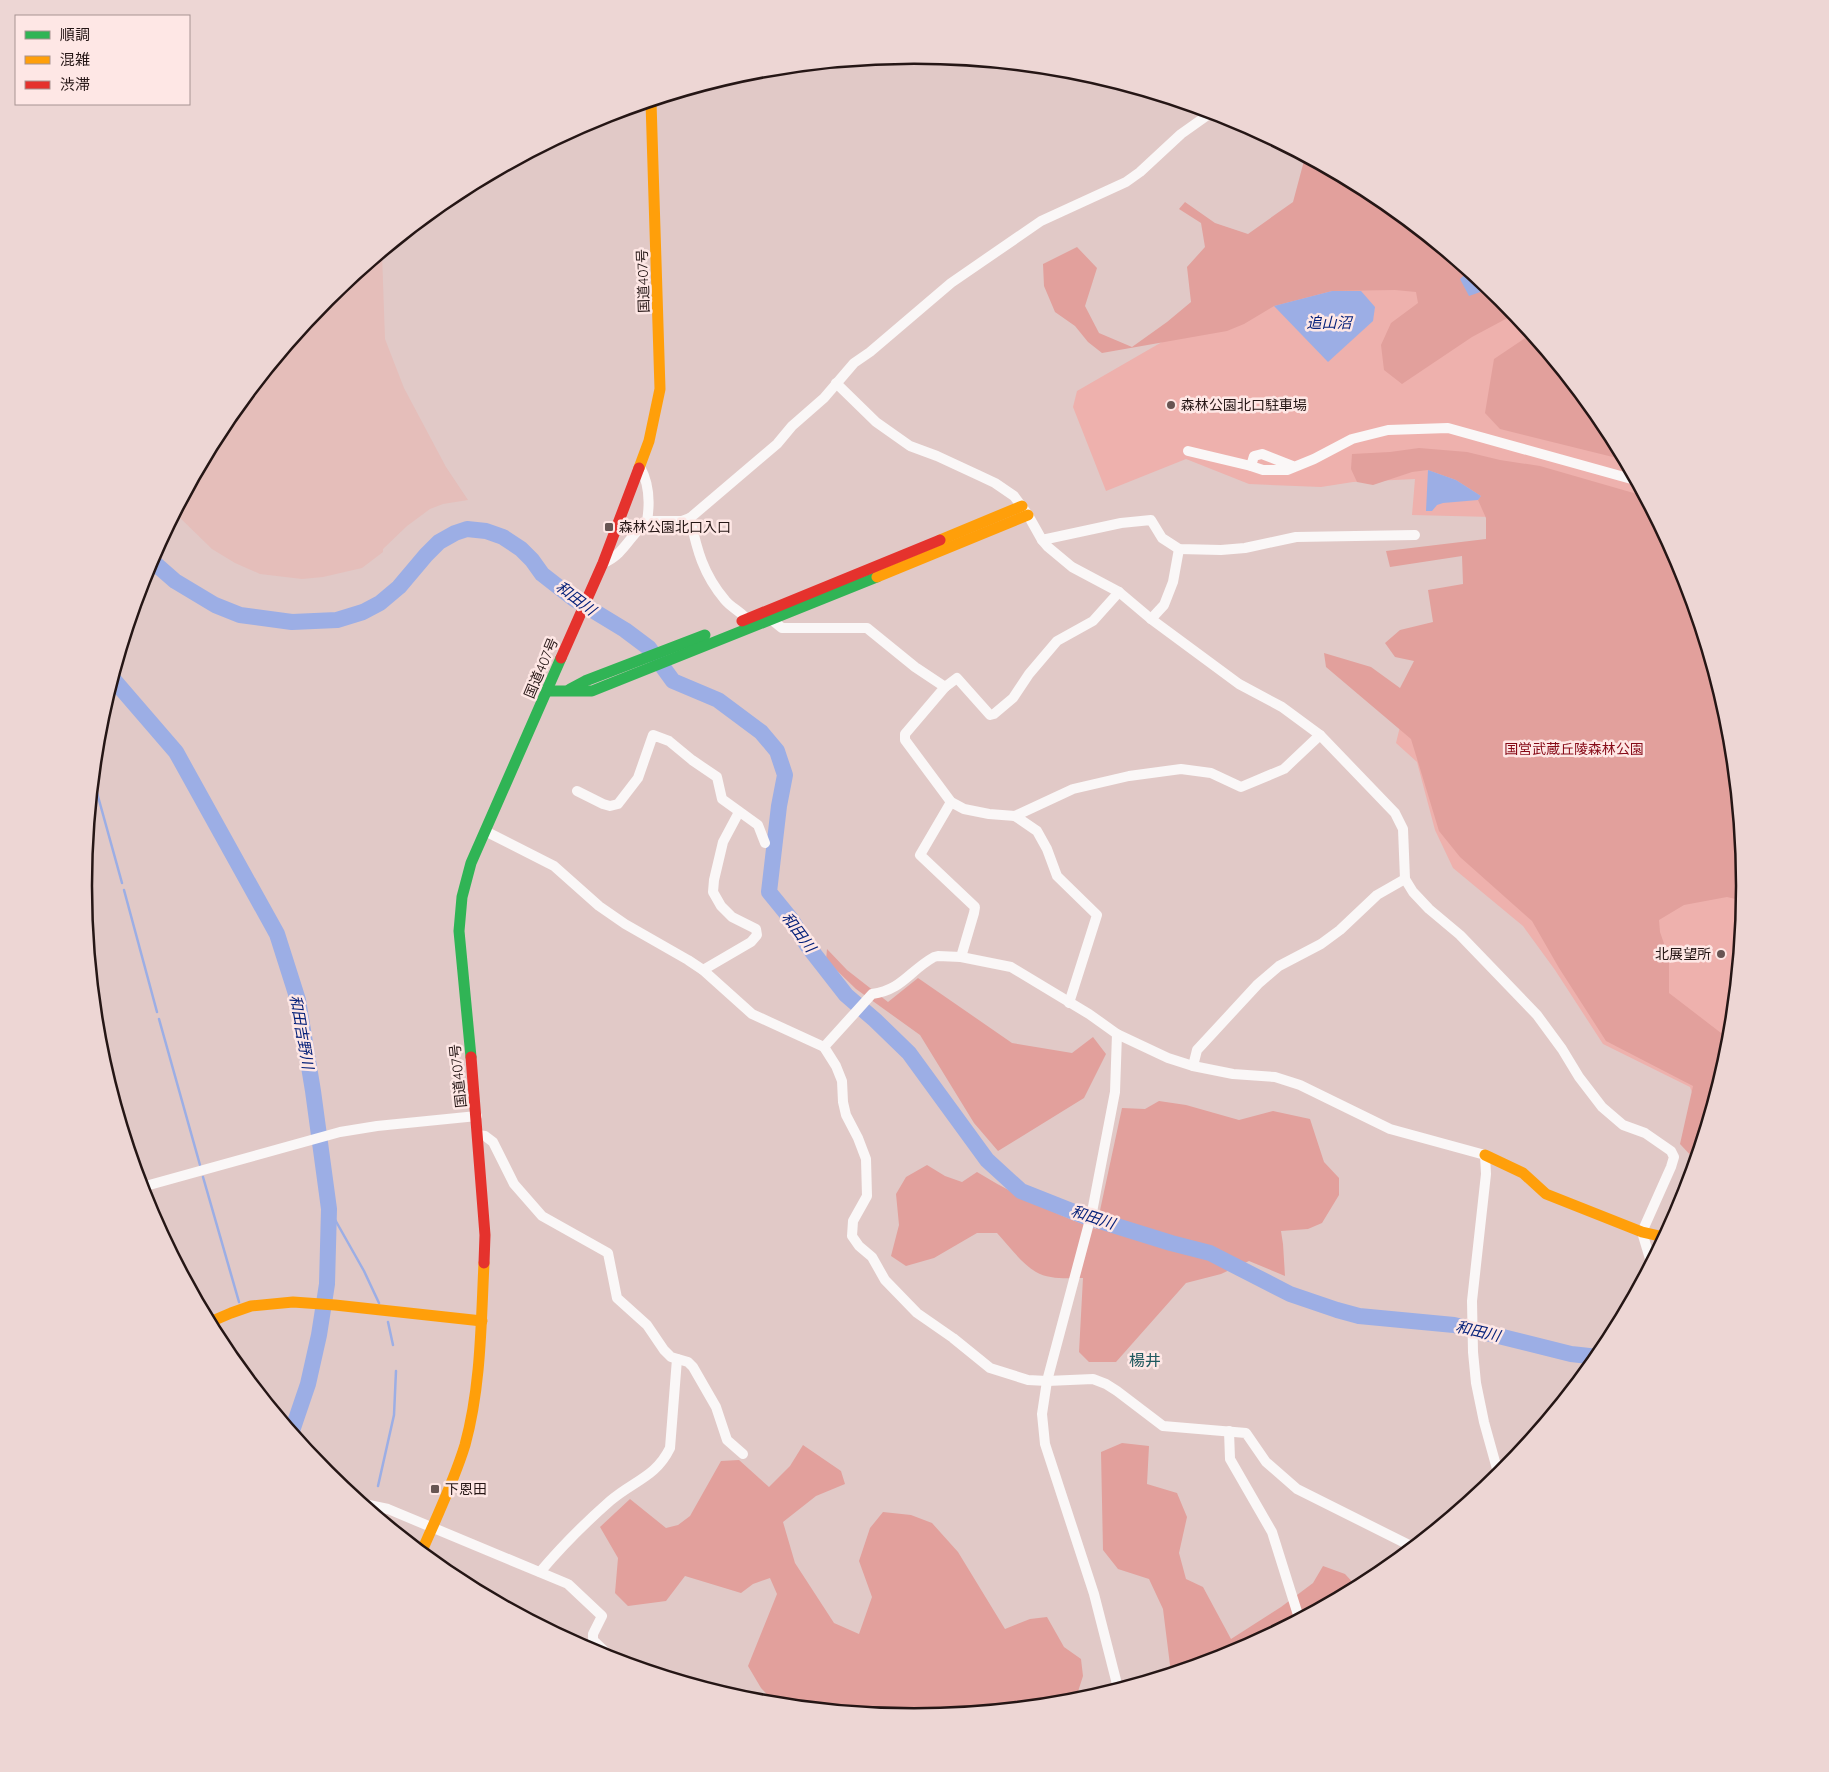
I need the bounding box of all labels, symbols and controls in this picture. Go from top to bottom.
legend [15,15,190,105]
text: 順調 [60,25,90,44]
text: 混雑 [60,50,90,69]
text: 渋滞 [60,75,90,94]
street label: 国道407号 [633,249,653,313]
water label: 追山沼 [1306,313,1353,332]
place label: 森林公園北口駐車場 [1181,396,1307,414]
marker: 森林公園北口駐車場 [1165,399,1177,411]
place label: 森林公園北口入口 [619,518,731,536]
marker: 森林公園北口入口 [603,521,615,533]
water label: 和田川 [552,577,601,620]
street label: 国道407号 [520,635,562,701]
park label: 国営武蔵丘陵森林公園 [1504,740,1644,758]
water label: 和田川 [778,908,821,957]
place label: 北展望所 [1655,945,1711,963]
marker: 北展望所 [1715,948,1727,960]
water label: 和田吉野川 [286,993,318,1073]
street label: 国道407号 [446,1043,470,1109]
water label: 和田川 [1069,1201,1119,1234]
water label: 和田川 [1454,1317,1504,1346]
district label: 楊井 [1129,1350,1161,1370]
place label: 下恩田 [445,1480,487,1498]
marker: 下恩田 [429,1483,441,1495]

